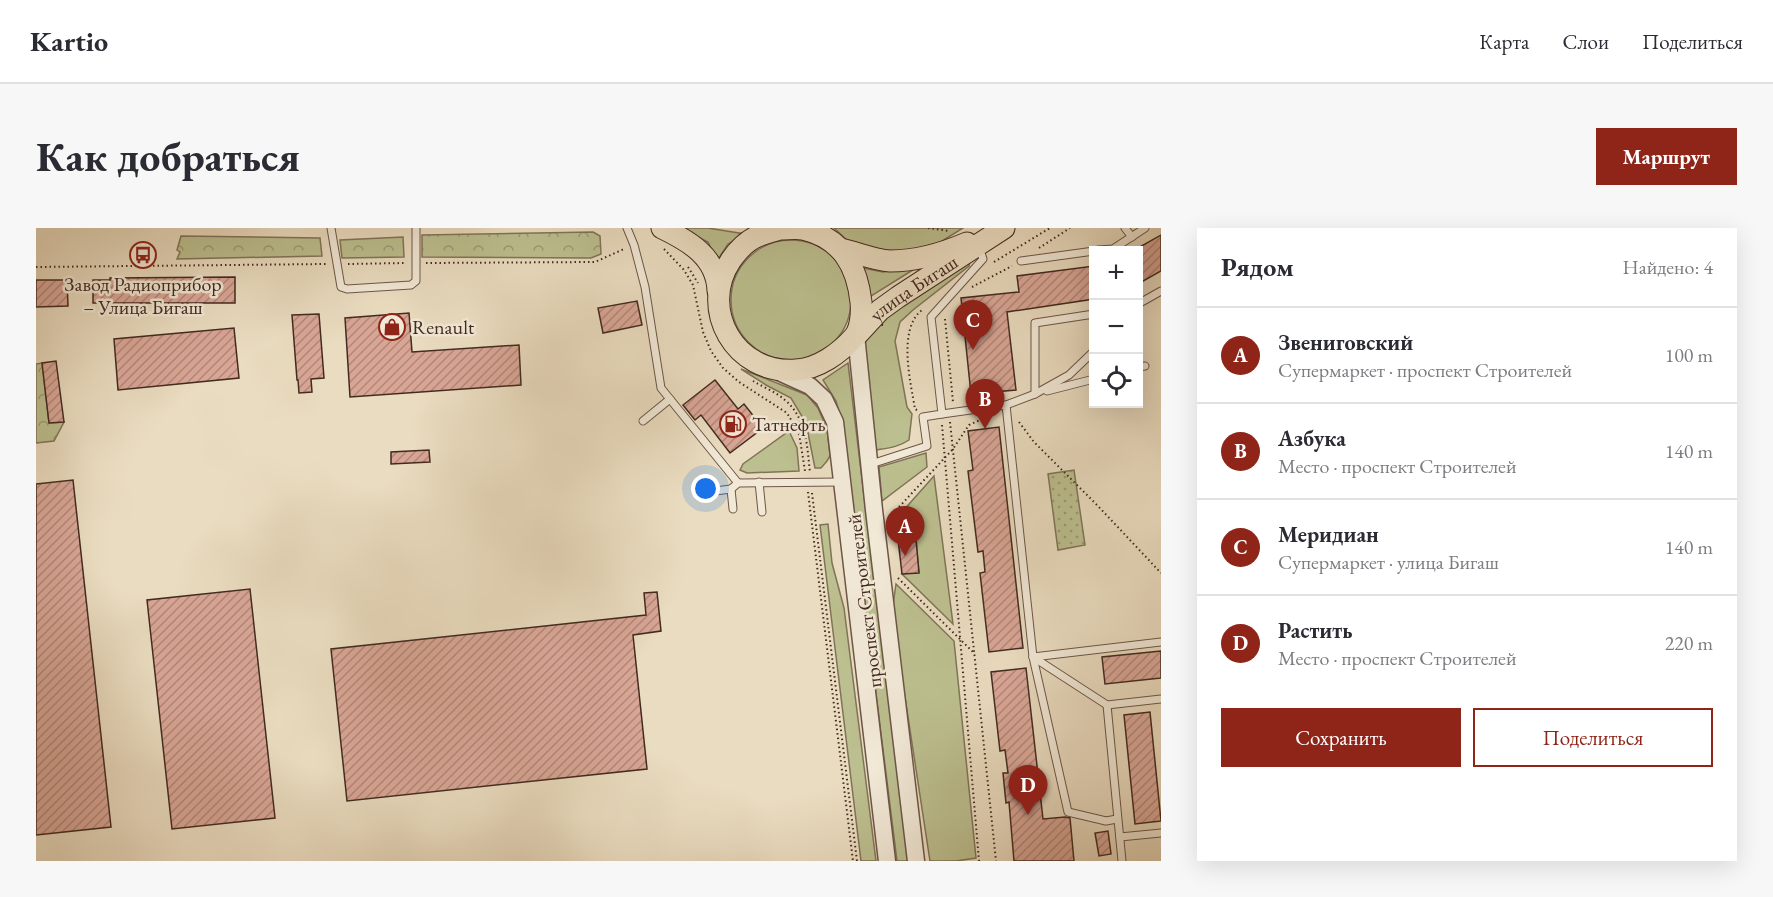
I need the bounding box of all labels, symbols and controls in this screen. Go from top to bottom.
text: Kartio [30,23,108,59]
text: Карта [1479,28,1529,55]
text: Слои [1562,28,1609,55]
text: Поделиться [1642,28,1743,55]
button: Маршрут [1596,128,1737,185]
text: Как добраться [36,129,300,184]
bus stop icon: Завод Радиоприбор – Улица Бигаш [128,240,158,270]
map controls [1089,246,1143,408]
button: + [1089,246,1143,300]
street label: улица Бигаш [863,248,963,327]
text: Рядом [1221,250,1294,284]
text: Найдено: 4 [1622,254,1713,280]
place label: Завод Радиоприбор – Улица Бигаш [64,271,222,320]
pin: C [954,300,992,350]
button: − [1089,300,1143,354]
shop icon: Renault [377,312,407,342]
place label: Renault [412,314,475,340]
text: Звениговский [1278,328,1413,357]
text: A [1233,342,1248,368]
text: 100 m [1665,342,1713,368]
button: locate [1089,354,1143,408]
text: Супермаркет · проспект Строителей [1278,357,1572,383]
pin: B [966,380,1004,429]
fuel station icon: Татнефть [718,409,748,439]
place label: Татнефть [752,411,825,437]
text: Азбука [1278,424,1346,453]
text: B [1234,438,1247,464]
text: 140 m [1665,438,1713,464]
text: Место · проспект Строителей [1278,453,1516,479]
your location [691,474,720,503]
pin: A [886,506,924,556]
street label: проспект Строителей [840,512,888,689]
text: Меридиан [1278,520,1379,549]
text: C [1233,534,1248,560]
text: 140 m [1665,534,1713,560]
text: Супермаркет · улица Бигаш [1278,549,1499,575]
text: Растить [1278,616,1352,645]
text: D [1233,630,1248,656]
text: 220 m [1665,630,1713,656]
text: Место · проспект Строителей [1278,645,1516,671]
button: Сохранить [1221,708,1461,767]
button: Поделиться [1473,708,1713,767]
pin: D [1008,766,1048,815]

